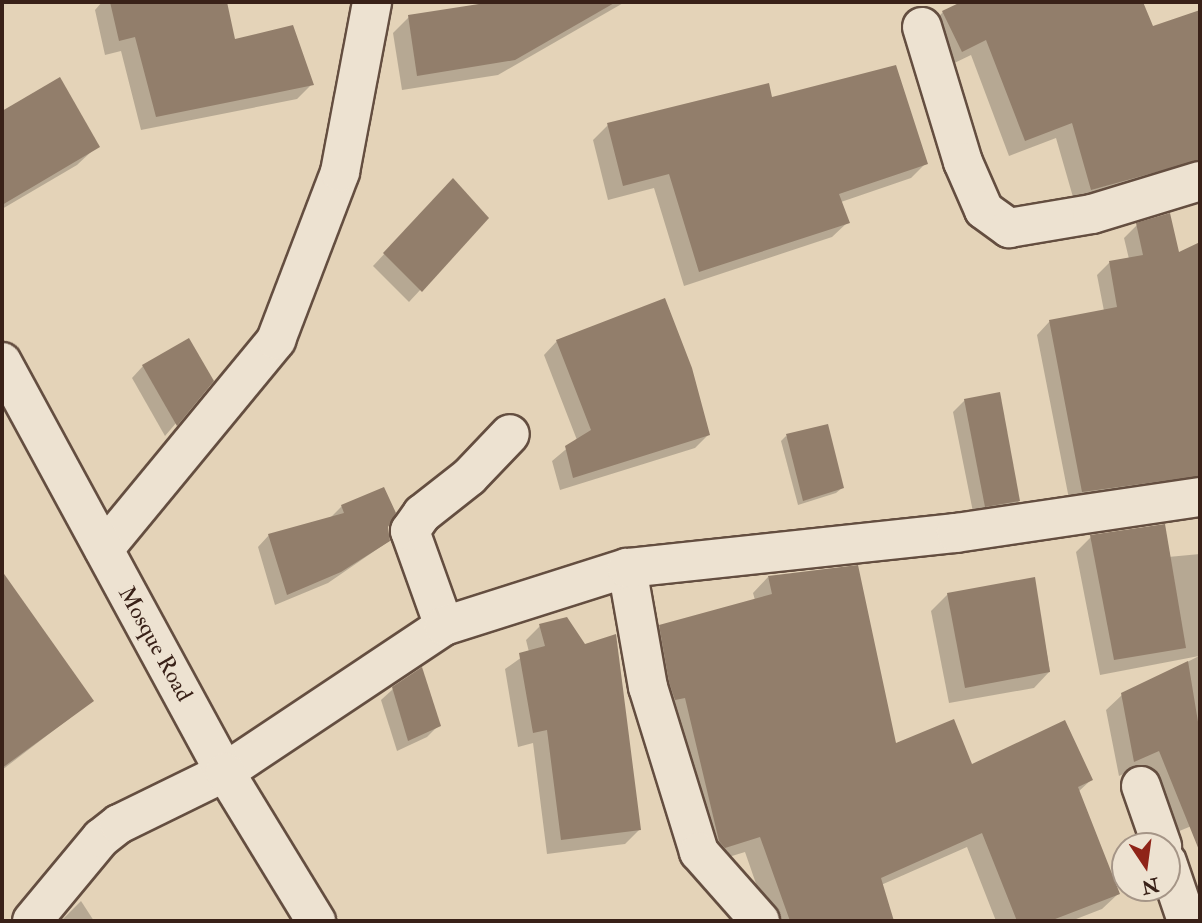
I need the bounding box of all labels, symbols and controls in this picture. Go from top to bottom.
street label: Mosque Road [112,582,198,706]
north arrow [1111,832,1181,902]
text: N [1139,872,1161,899]

